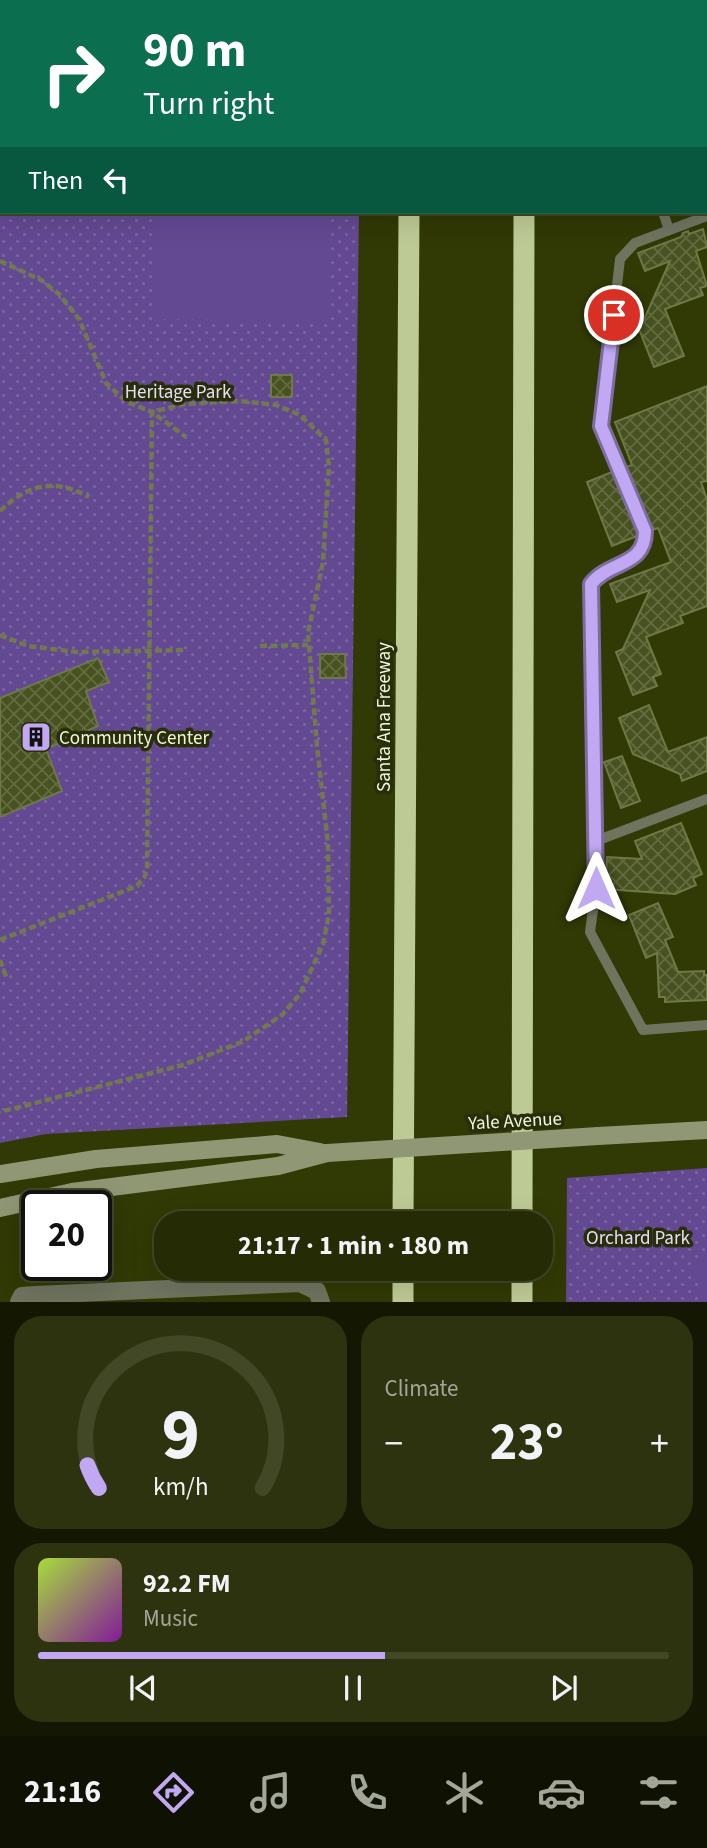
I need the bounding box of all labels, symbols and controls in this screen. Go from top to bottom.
text: 90 m [143,16,247,86]
icon: right [28,28,119,119]
text: Turn right [143,81,274,127]
icon: left [97,161,135,199]
text: Then [28,162,83,199]
pin [584,285,644,345]
icon: arrive [595,296,633,334]
park label: Heritage Park [125,379,232,406]
street label: Santa Ana Freeway [371,642,398,792]
building icon: Community Center [19,720,53,754]
place label: Community Center [59,725,209,752]
position arrow [559,851,633,925]
street label: Yale Avenue [466,1106,563,1137]
speed limit sign: 20 [21,1190,112,1281]
park label: Orchard Park [586,1225,691,1252]
text: 21:17 · 1 min · 180 m [238,1227,469,1264]
text: Climate [385,1372,458,1405]
text: 9 [161,1384,199,1488]
text: 23° [490,1406,564,1480]
text: − [385,1417,403,1471]
text: + [650,1417,669,1471]
text: km/h [153,1469,208,1505]
text: 92.2 FM [143,1565,231,1602]
text: Music [143,1602,198,1635]
icon: previous [124,1669,162,1707]
icon: pause [334,1669,372,1707]
icon: next [545,1669,583,1707]
icon: directions [149,1768,198,1817]
icon: music [246,1768,295,1817]
icon: phone [343,1768,392,1817]
icon: climate [440,1768,489,1817]
icon: car [537,1768,586,1817]
icon: filters [634,1768,683,1817]
text: 21:16 [24,1769,101,1815]

